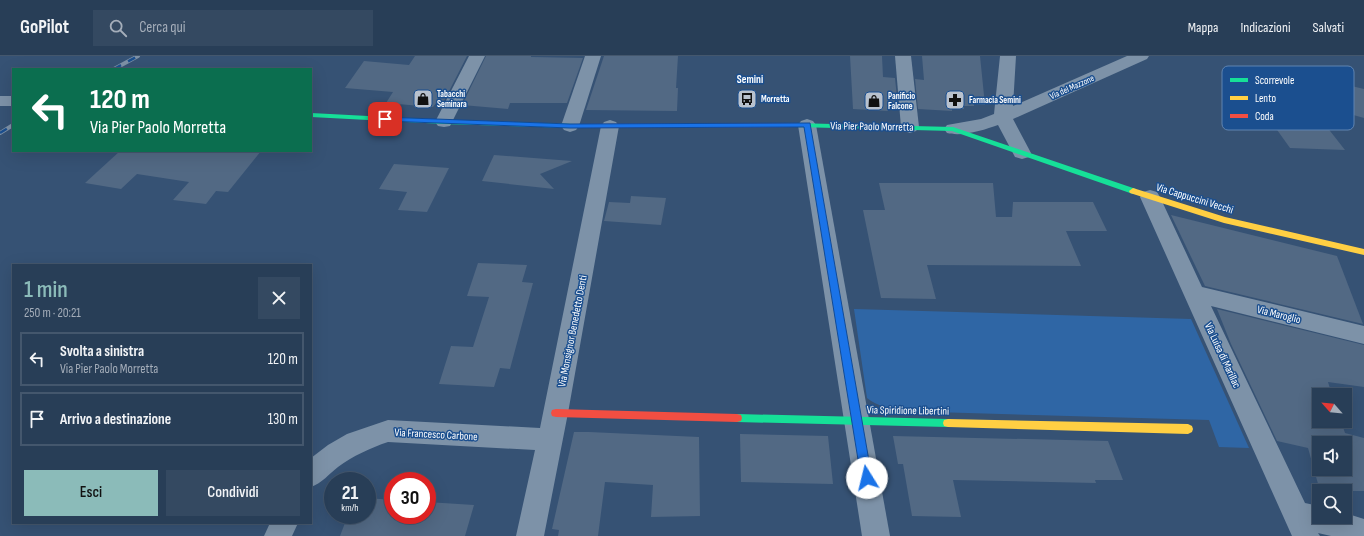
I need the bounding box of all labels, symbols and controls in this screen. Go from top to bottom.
search box [93,10,373,46]
text: GoPilot [20,16,69,39]
icon: search [107,17,129,39]
text: Cerca qui [139,18,186,37]
text: Mappa [1188,19,1218,36]
text: Indicazioni [1240,19,1291,36]
text: Salvati [1313,19,1344,36]
legend [1222,66,1354,130]
district label: Semini [737,73,763,86]
street label: Via del Mazzone [1048,73,1096,102]
text: Scorrevole [1255,74,1294,87]
text: 120 m [90,83,150,116]
icon: left [24,84,76,136]
shop icon: Tabacchi Seminara [412,88,434,110]
bus stop icon: Morretta [736,88,758,110]
place label: Tabacchi Seminara [437,89,467,110]
pharmacy icon: Farmacia Semini [944,89,966,111]
shop icon: Panificio Falcone [863,90,885,112]
place label: Panificio Falcone [888,91,915,112]
text: Lento [1255,92,1276,105]
place label: Morretta [761,94,790,105]
place label: Farmacia Semini [969,95,1021,106]
pin [368,102,402,136]
icon: arrive [374,108,396,130]
text: Coda [1255,110,1274,123]
text: Via Pier Paolo Morretta [90,117,226,138]
street label: Via Pier Paolo Morretta [830,119,914,134]
street label: Via Cappuccini Vecchi [1155,181,1235,216]
street label: Via Monsignor Benedetto Denti [555,274,590,388]
text: 1 min [24,275,68,304]
button: close [258,277,300,319]
street label: Via Maroglio [1256,303,1302,326]
text: 250 m · 20:21 [24,305,81,321]
street label: Via Luisa di Marillac [1202,320,1243,390]
text: Svolta a sinistra [60,342,144,361]
icon: left [26,348,48,370]
text: 120 m [268,350,298,369]
text: Via Pier Paolo Morretta [60,361,158,377]
north arrow [1312,388,1352,428]
map controls [1312,388,1352,524]
street label: Via Spiridione Libertini [867,403,949,418]
icon: arrive [26,408,48,430]
text: Arrivo a destinazione [60,410,171,429]
text: 130 m [268,410,298,429]
street label: Via Francesco Carbone [394,426,478,443]
button: sound [1312,436,1352,476]
position arrow [846,457,888,499]
button: Esci [24,470,158,516]
button: Condividi [166,470,300,516]
speed limit sign: 30 [384,472,436,524]
text: 21 [342,481,358,505]
button: search [1312,484,1352,524]
text: km/h [341,502,359,514]

